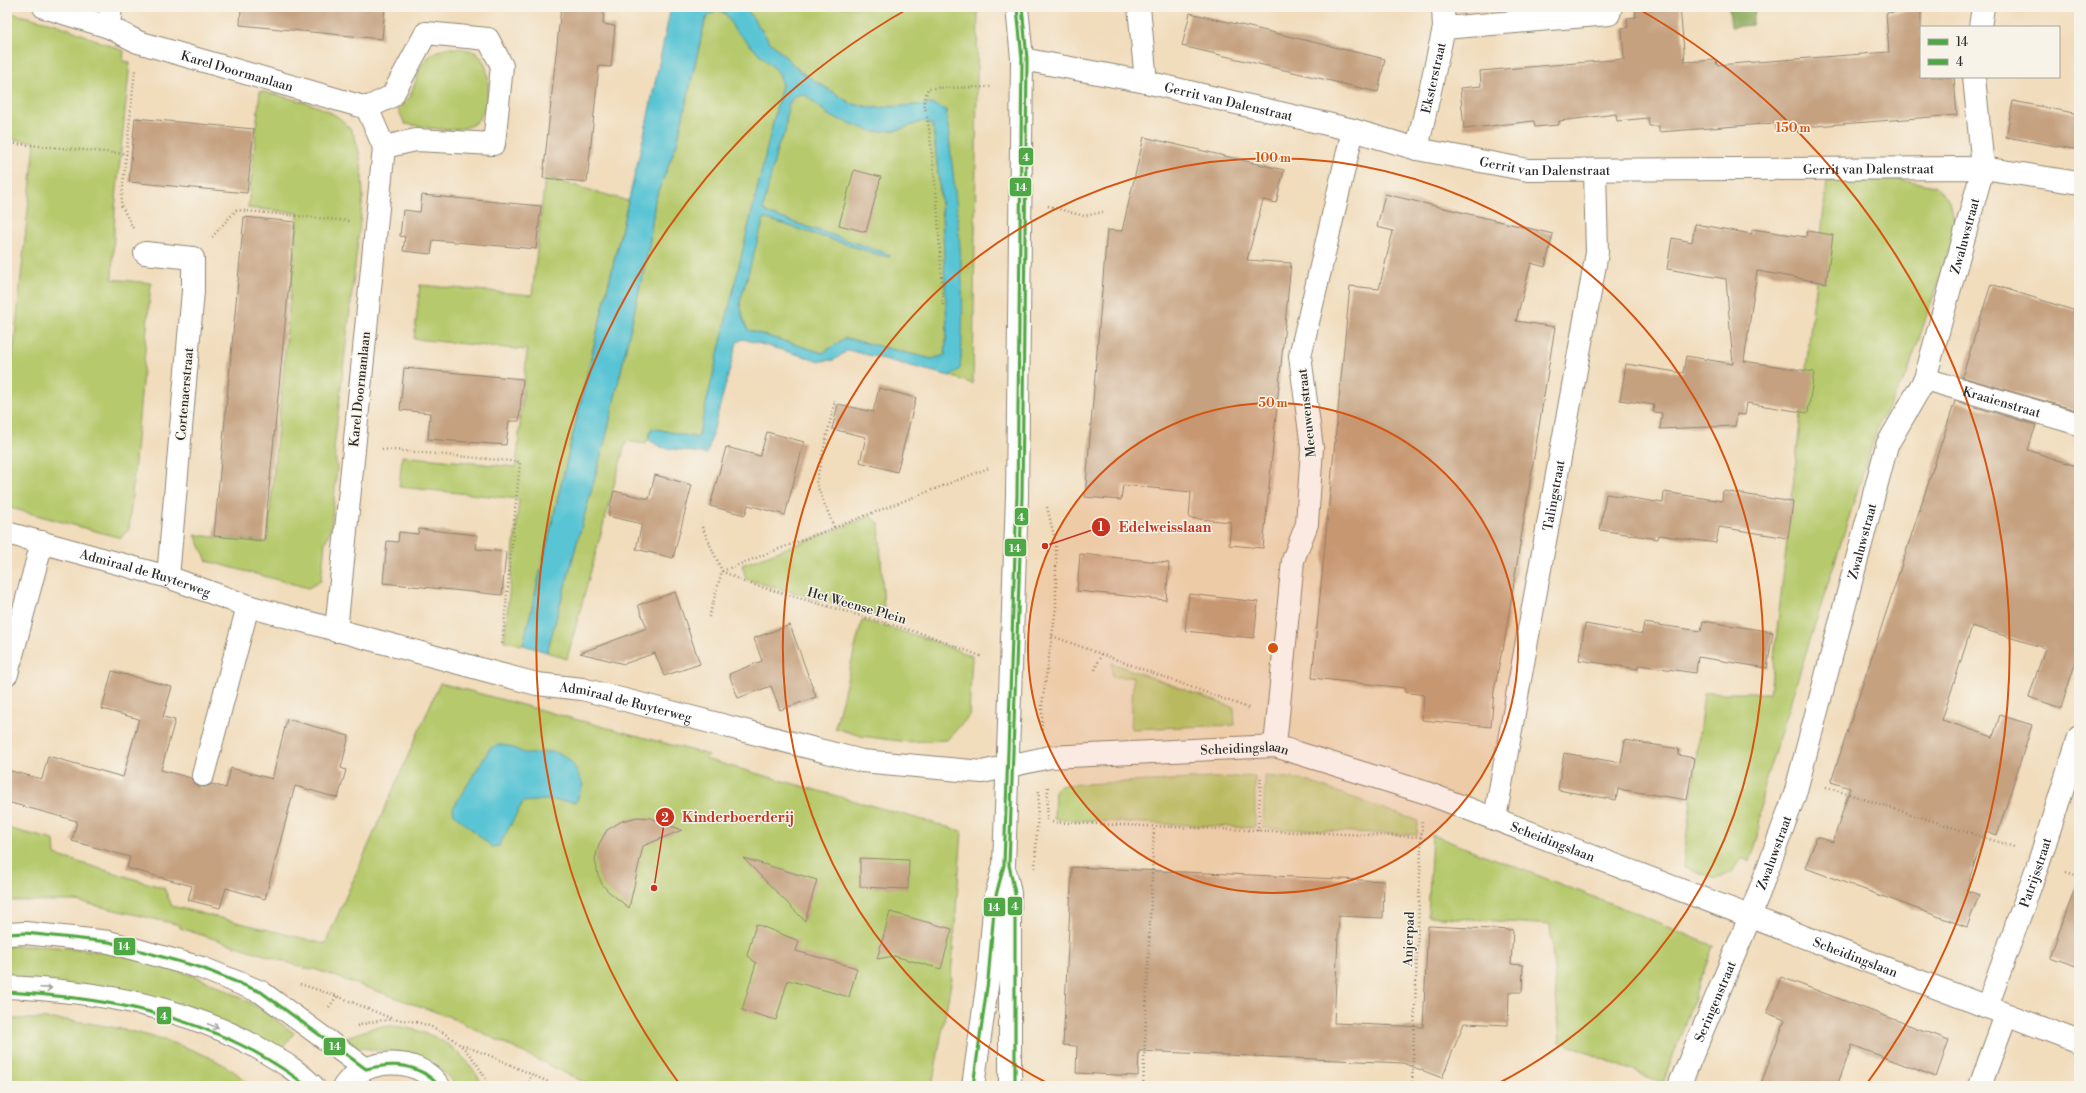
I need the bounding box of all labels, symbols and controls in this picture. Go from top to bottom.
legend [1920,26,2060,78]
text: 14 [1956,35,1968,50]
street label: Eksterstraat [1418,40,1450,115]
street label: Karel Doormanlaan [179,48,295,95]
text: 4 [1956,55,1963,70]
street label: Gerrit van Dalenstraat [1163,80,1295,125]
text: 150 m [1776,121,1810,136]
line badge: 4 [1018,147,1034,166]
text: 4 [1022,151,1030,165]
text: 100 m [1255,151,1291,166]
street label: Gerrit van Dalenstraat [1478,154,1611,179]
street label: Gerrit van Dalenstraat [1803,161,1935,178]
line badge: 14 [1009,177,1032,197]
text: 14 [1015,181,1027,195]
street label: Zwaluwstraat [1947,196,1984,276]
street label: Karel Doormanlaan [346,330,374,448]
street label: Cortenaerstraat [173,346,197,441]
street label: Meeuwenstraat [1294,367,1320,458]
street label: Kraaienstraat [1961,383,2043,421]
text: 50 m [1258,396,1288,411]
street label: Talingstraat [1540,458,1569,532]
street label: Zwaluwstraat [1845,501,1880,581]
line badge: 4 [1014,507,1029,526]
text: 4 [1017,511,1025,525]
callout: Edelweisslaan [1091,514,1219,540]
text: Edelweisslaan [1119,519,1212,537]
text: 1 [1098,520,1104,535]
line badge: 14 [1004,538,1027,557]
text: 14 [1009,542,1021,556]
street label: Admiraal de Ruyterweg [77,546,213,601]
street label: Het Weense Plein [805,584,908,628]
centre of rings [1266,641,1280,655]
street label: Admiraal de Ruyterweg [558,679,694,726]
street label: Scheidingslaan [1200,739,1291,759]
callout: Kinderboerderij [655,804,802,830]
text: Kinderboerderij [682,809,794,827]
text: 2 [661,811,669,826]
street label: Zwaluwstraat [1754,813,1796,892]
street label: Scheidingslaan [1508,819,1597,866]
street label: Patrijsstraat [2016,835,2055,910]
line badge: 4 [1007,896,1023,916]
line badge: 14 [983,897,1006,917]
text: 4 [1011,900,1019,914]
text: 14 [988,901,1000,915]
street label: Anjerpad [1400,911,1418,968]
street label: Scheidingslaan [1811,934,1900,981]
line badge: 14 [113,937,136,956]
text: 14 [118,940,130,954]
street label: Seringenstraat [1691,958,1740,1045]
one-way arrow [39,985,52,992]
line badge: 4 [156,1006,172,1025]
text: 4 [160,1010,168,1024]
one-way arrow [207,1023,219,1030]
line badge: 14 [323,1037,346,1056]
text: 14 [329,1040,341,1054]

